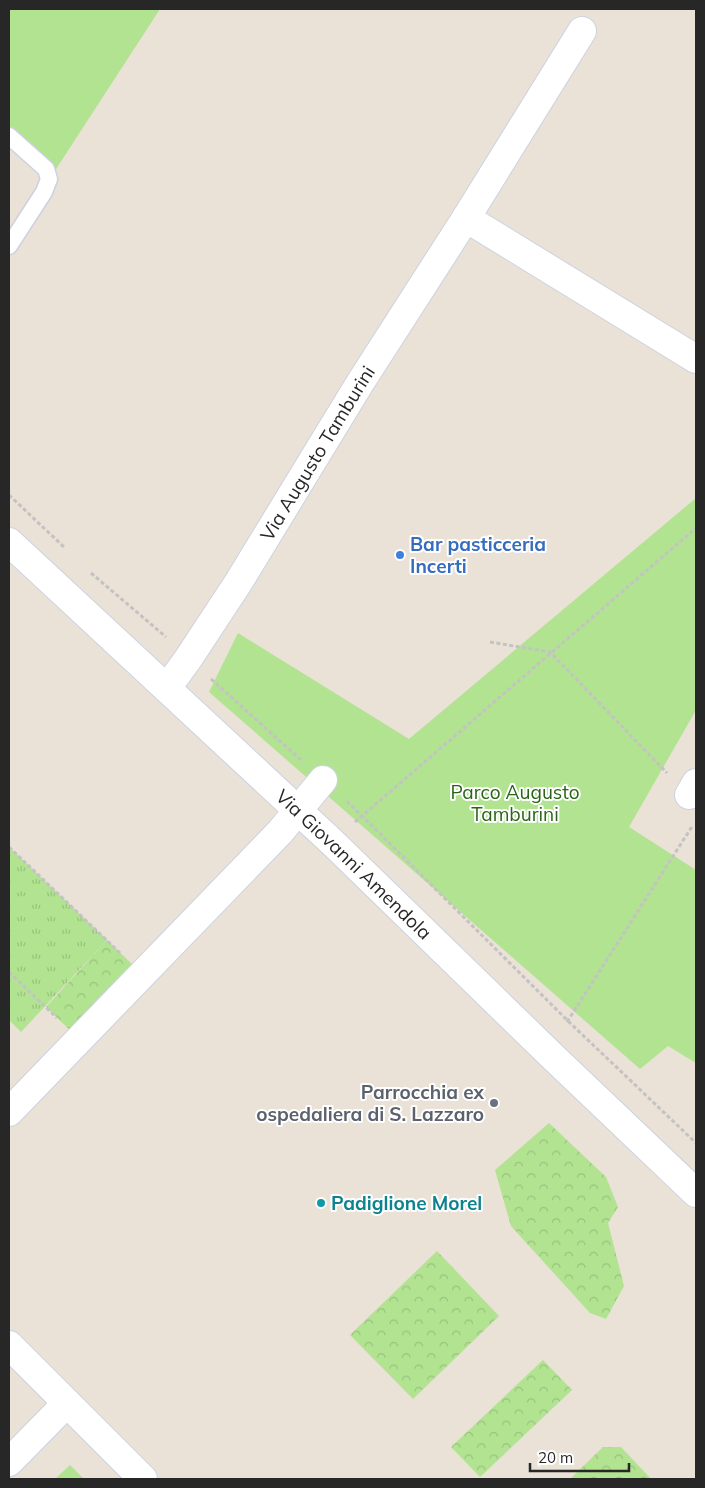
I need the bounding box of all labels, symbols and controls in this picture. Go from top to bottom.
street label: Via Augusto Tamburini [255,361,380,545]
place label: Bar pasticceria Incerti [410,532,546,578]
marker: Bar pasticceria Incerti [394,549,406,561]
park label: Parco Augusto Tamburini [450,780,580,826]
street label: Via Giovanni Amendola [271,784,437,944]
place label: Parrocchia ex ospedaliera di S. Lazzaro [256,1080,485,1126]
marker: Parrocchia ex ospedaliera di S. Lazzaro [488,1097,500,1109]
place label: Padiglione Morel [331,1191,482,1215]
marker: Padiglione Morel [315,1197,327,1209]
scale bar [530,1440,629,1472]
text: 20 m [538,1448,573,1467]

